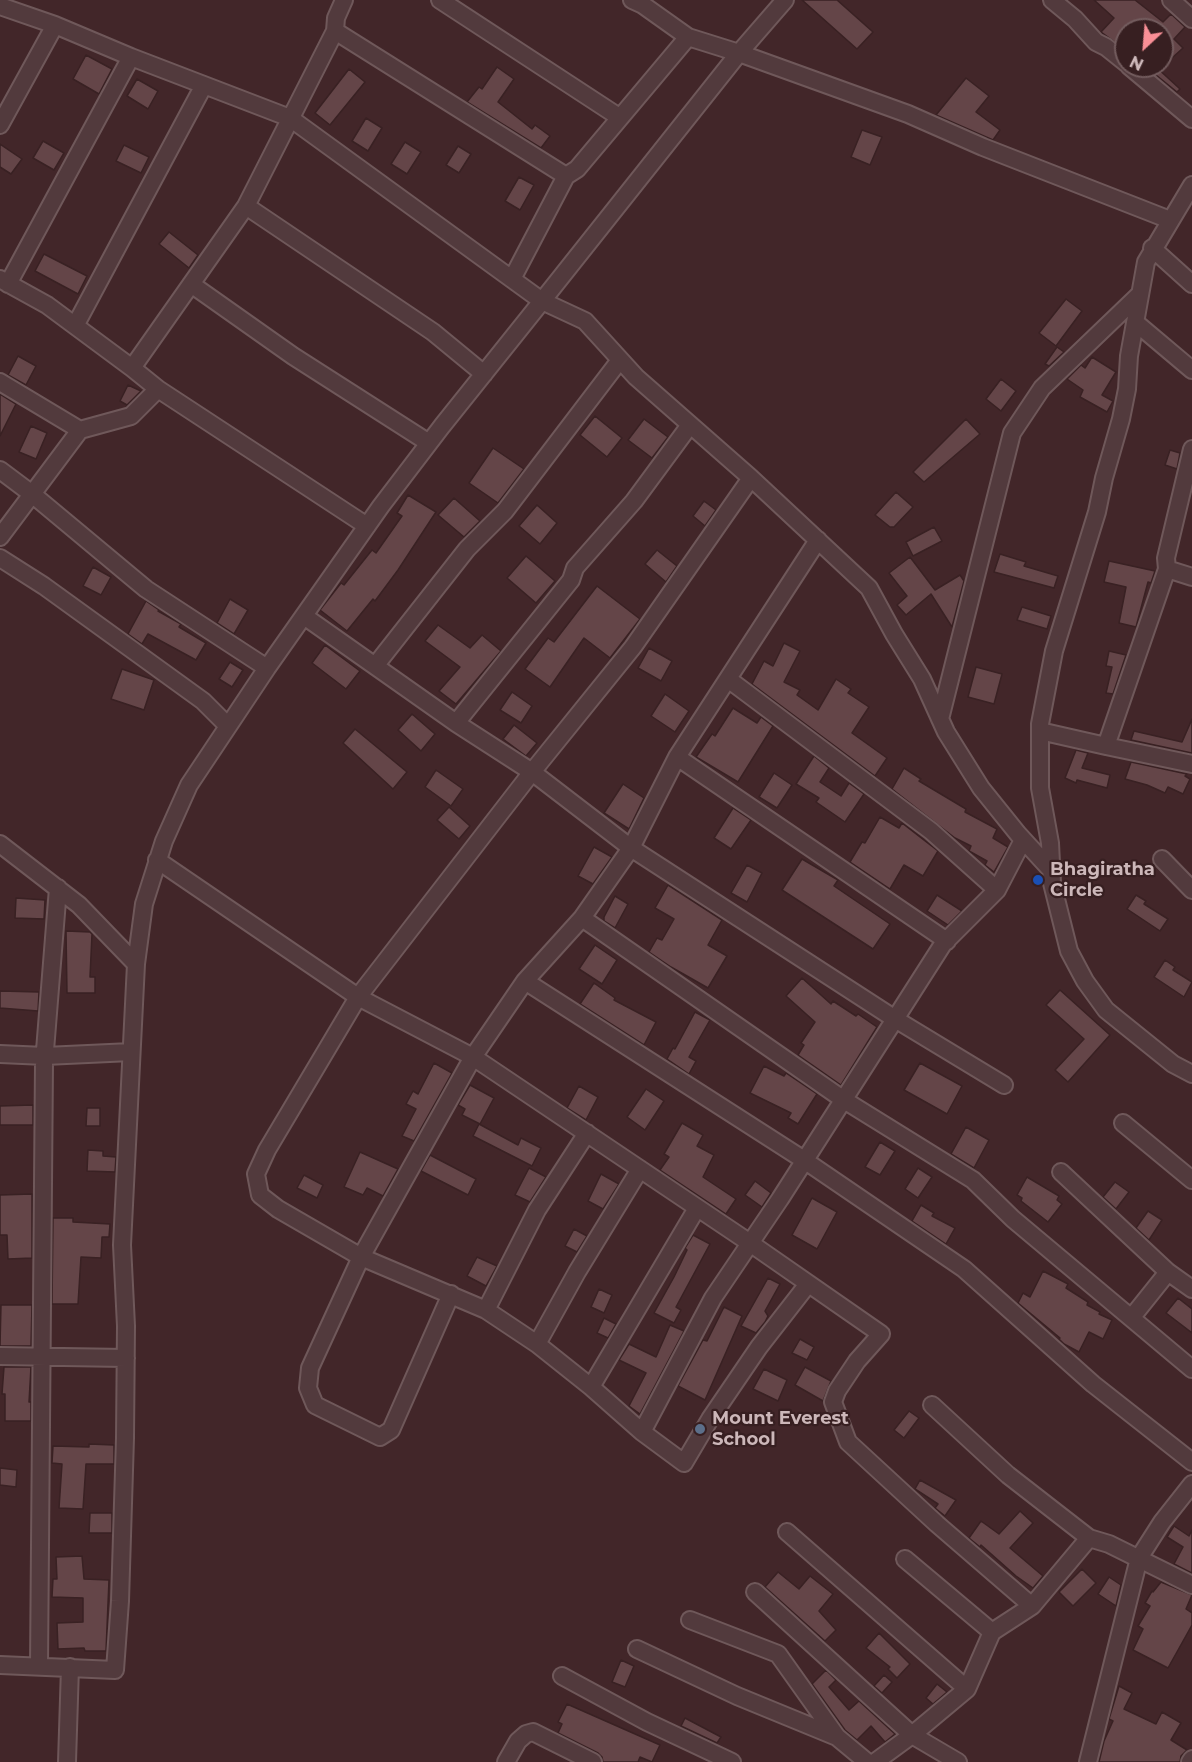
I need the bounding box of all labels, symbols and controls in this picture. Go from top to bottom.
north arrow [1114,18,1174,78]
text: N [1127,51,1147,74]
place label: Bhagiratha Circle [1050,859,1155,902]
marker: Bhagiratha Circle [1031,873,1045,887]
place label: Mount Everest School [712,1408,849,1450]
marker: Mount Everest School [693,1422,707,1436]

